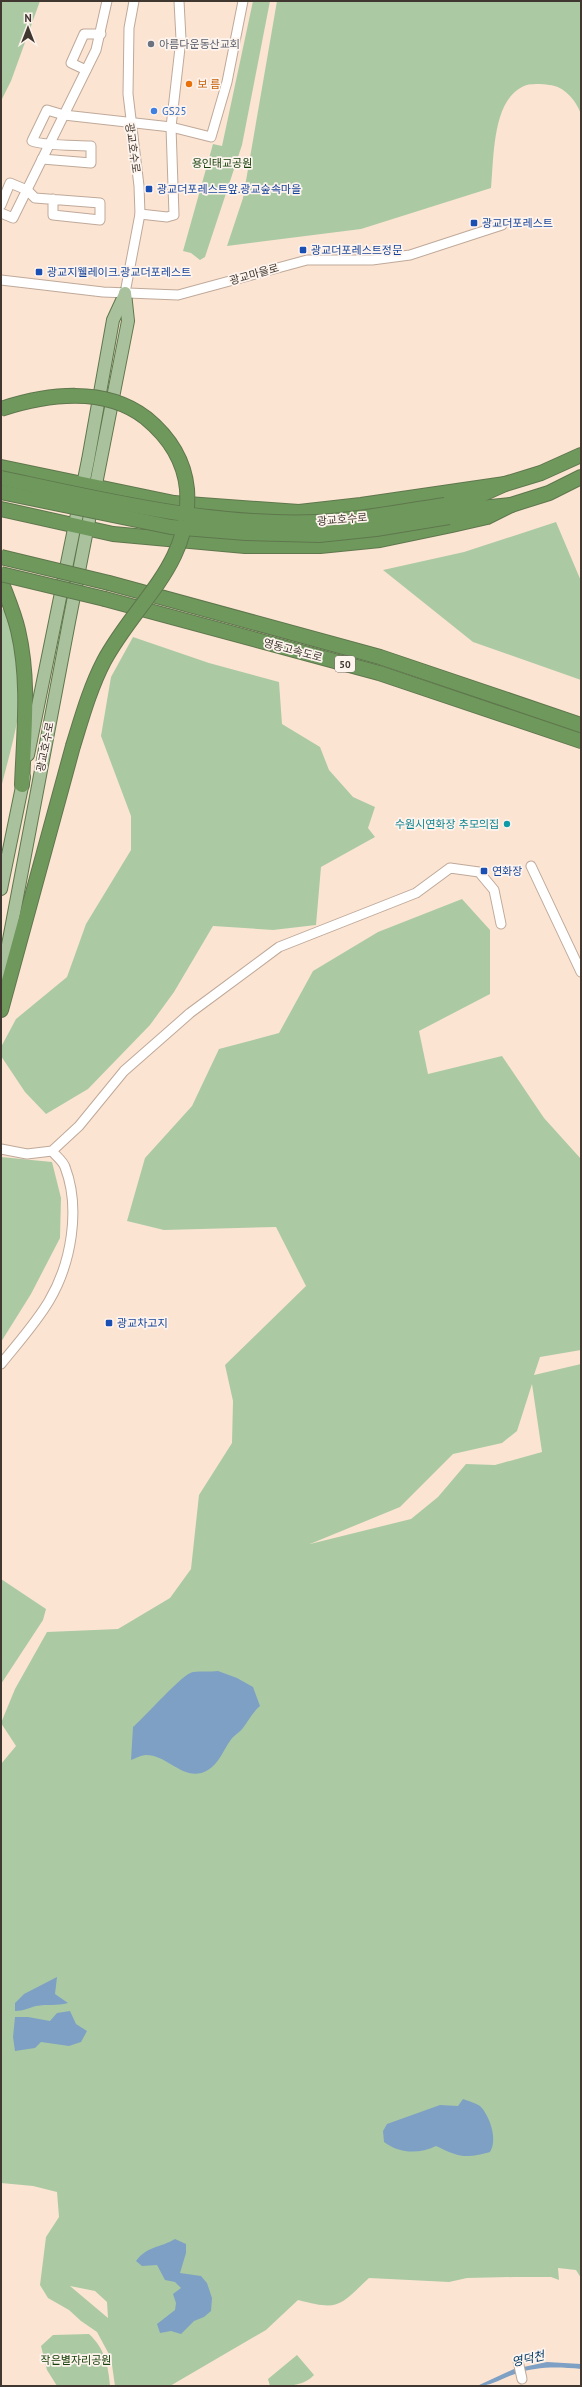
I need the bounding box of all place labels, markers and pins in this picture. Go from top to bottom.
place label: 아름다운동산교회 [159,37,240,51]
marker: 아름다운동산교회 [146,39,156,49]
place label: 보 름 [197,77,220,91]
marker: 보 름 [184,79,194,89]
place label: GS25 [162,104,187,118]
marker: GS25 [149,106,159,116]
place label: 광교더포레스트앞.광교숲속마을 [157,182,301,196]
marker: 광교더포레스트앞.광교숲속마을 [144,184,154,194]
place label: 광교더포레스트 [482,216,553,230]
marker: 광교더포레스트 [469,218,479,228]
place label: 광교더포레스트정문 [311,243,402,257]
marker: 광교더포레스트정문 [298,245,308,255]
place label: 광교지웰레이크.광교더포레스트 [47,265,191,279]
marker: 광교지웰레이크.광교더포레스트 [34,267,44,277]
place label: 수원시연화장 추모의집 [395,817,499,831]
marker: 수원시연화장 추모의집 [502,819,512,829]
place label: 연화장 [492,864,522,878]
marker: 연화장 [479,866,489,876]
place label: 광교차고지 [117,1316,168,1330]
marker: 광교차고지 [104,1318,114,1328]

